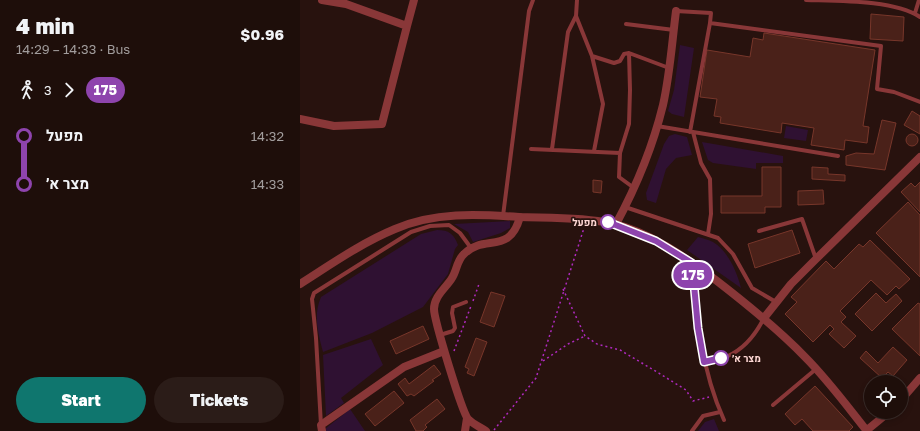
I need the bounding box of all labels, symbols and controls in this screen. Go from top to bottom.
text: 4 min [16,12,74,39]
text: $0.96 [240,25,284,43]
text: 14:29 – 14:33 · Bus [16,41,130,57]
icon: walk [16,79,38,101]
icon: forward [58,79,80,101]
text: 175 [94,81,117,98]
text: 3 [44,82,52,98]
text: מפעל [46,126,83,144]
text: 14:32 [251,128,284,144]
text: מצר א׳ [46,174,89,192]
text: 14:33 [251,176,284,192]
marker: מפעל [600,214,616,230]
place label: מפעל [572,216,597,228]
line badge: 175 [670,262,716,288]
text: 175 [681,266,705,283]
marker: מצר א׳ [713,350,729,366]
place label: מצר א׳ [732,352,761,364]
map controls [864,375,908,419]
button: locate [864,375,908,419]
button: Start [16,377,146,423]
button: Tickets [154,377,284,423]

